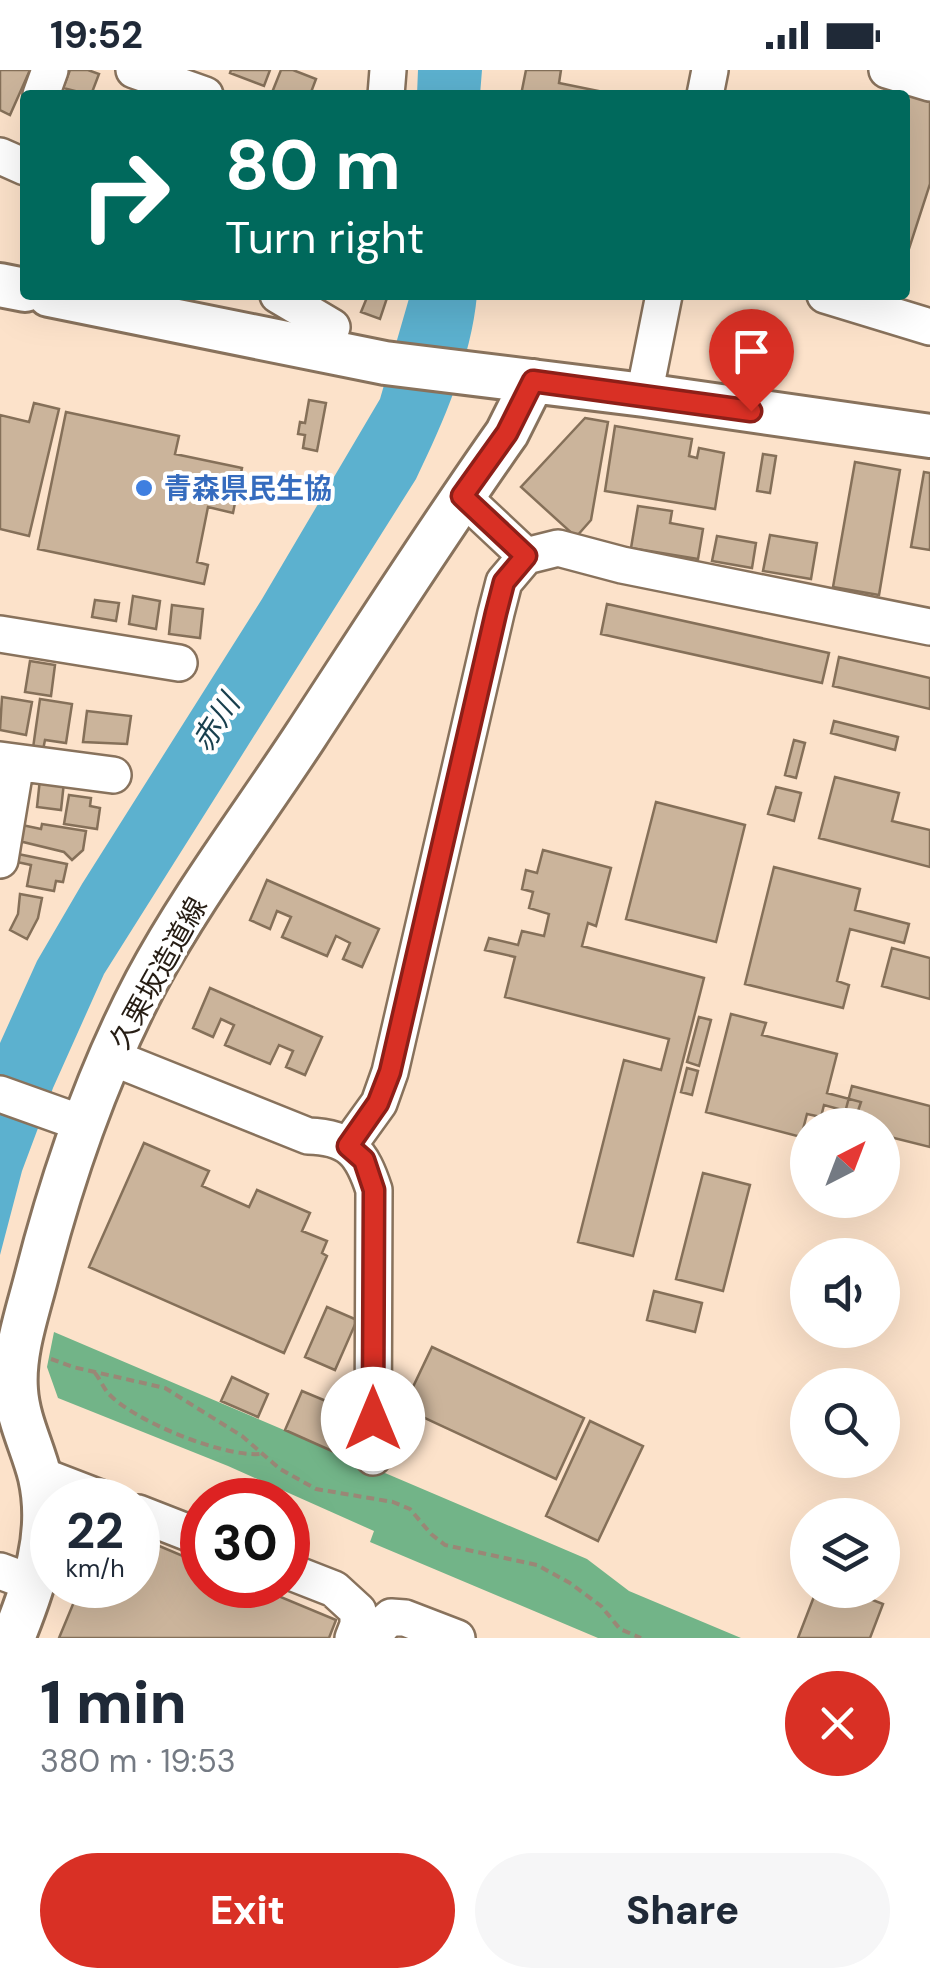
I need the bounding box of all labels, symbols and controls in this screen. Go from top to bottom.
text: 19:52 [50,10,143,60]
text: 80 m [225,120,401,211]
icon: right [60,130,190,260]
text: Turn right [225,208,424,267]
pin [709,309,794,412]
icon: arrive [724,324,779,379]
place label: 青森県民生協 [164,470,332,507]
marker: 青森県民生協 [133,477,155,499]
water label: 赤川 [183,684,250,759]
street label: 久栗坂造道線 [102,891,215,1056]
north arrow [790,1108,900,1218]
map controls [790,1108,900,1608]
button: sound [790,1238,900,1348]
position arrow [321,1367,425,1471]
button: search [790,1368,900,1478]
speed limit sign: 30 [180,1478,310,1608]
text: 22 [66,1498,124,1564]
button: layers [790,1498,900,1608]
text: km/h [65,1552,125,1585]
text: 1 min [40,1663,187,1742]
button: close [785,1671,890,1776]
text: 380 m · 19:53 [40,1740,236,1782]
button: Exit [40,1853,455,1968]
button: Share [475,1853,890,1968]

